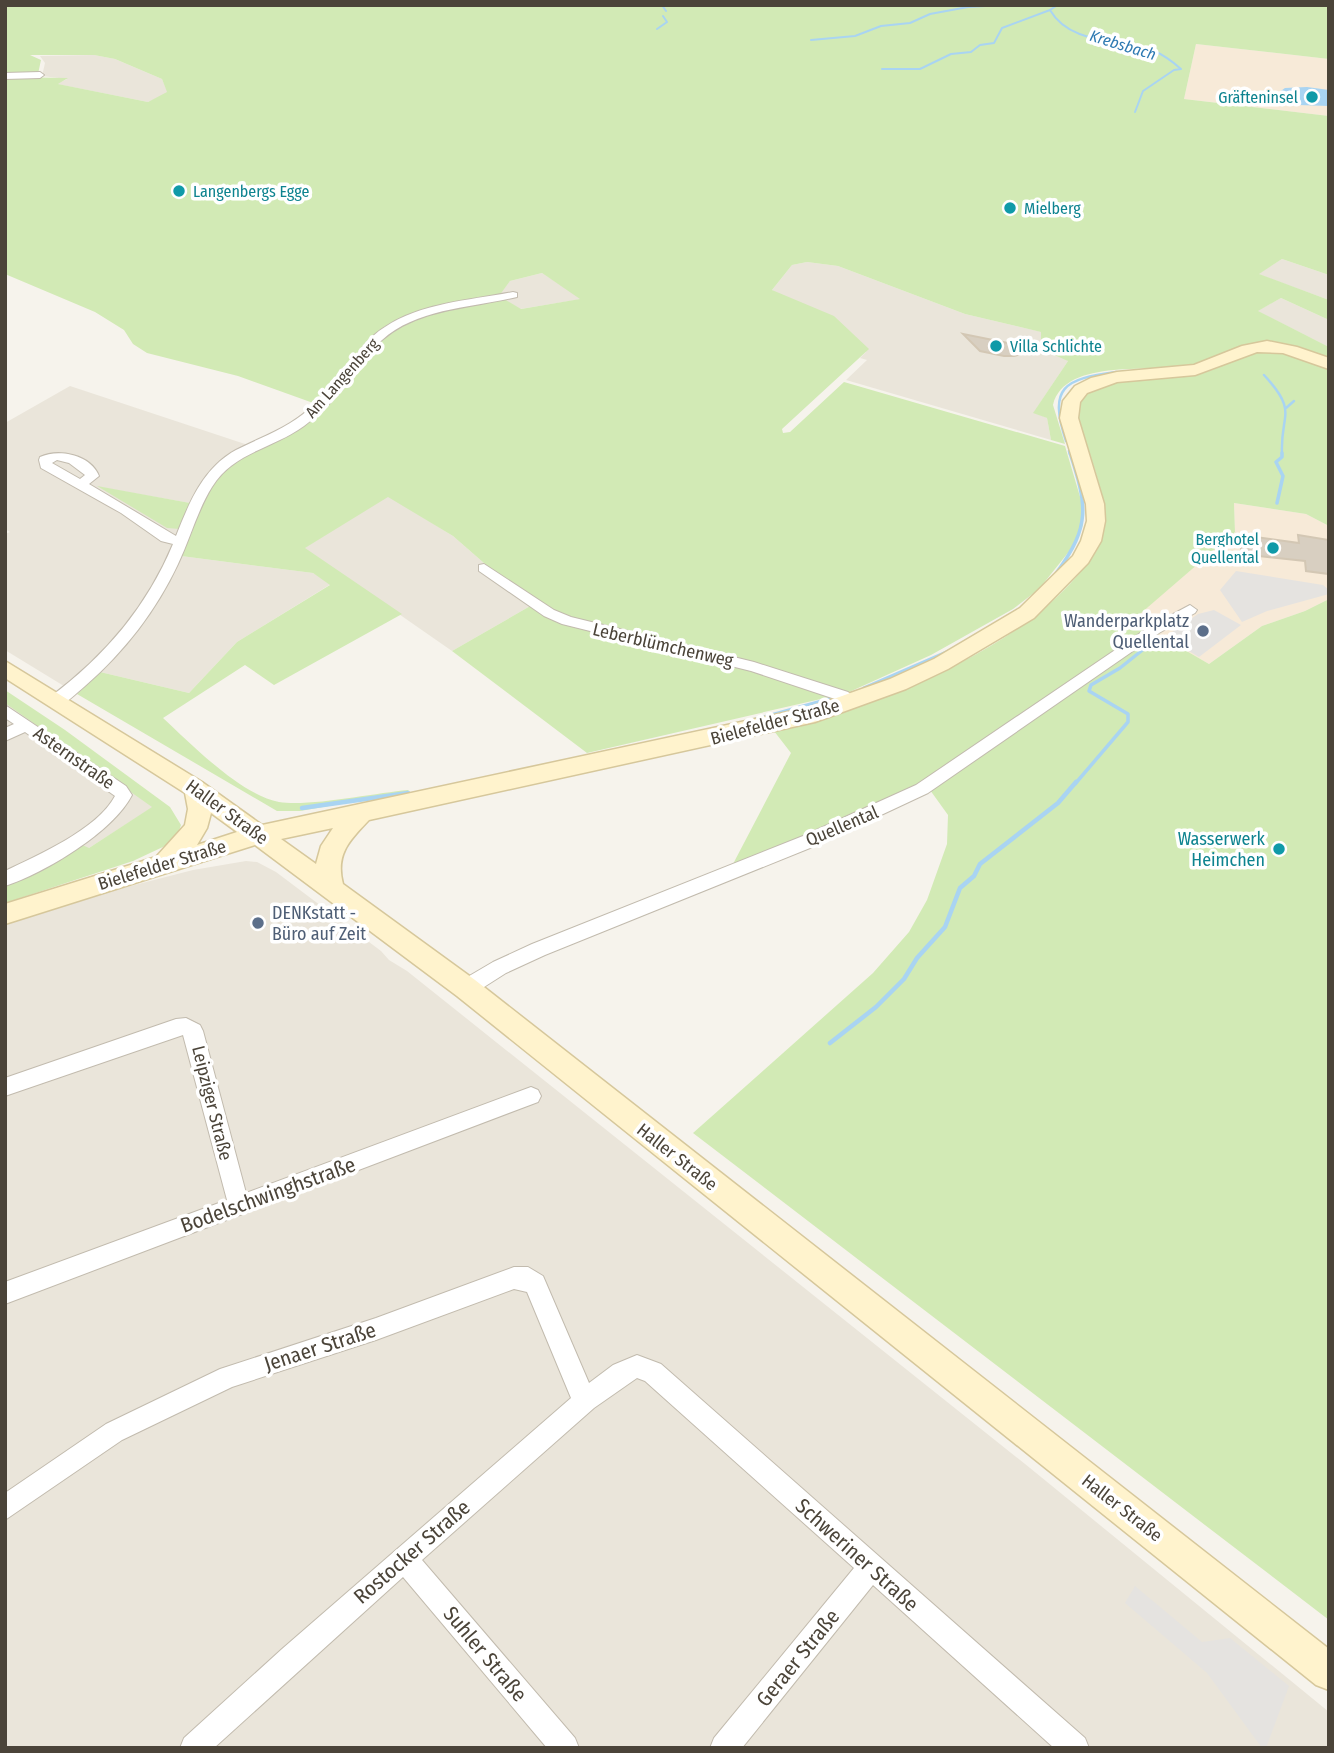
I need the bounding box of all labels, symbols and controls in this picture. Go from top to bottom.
water label: Krebsbach [1088,26,1158,64]
place label: Gräfteninsel [1218,88,1298,107]
marker: Gräfteninsel [1304,89,1320,105]
place label: Langenbergs Egge [193,182,310,201]
marker: Langenbergs Egge [171,183,187,199]
place label: Mielberg [1024,199,1081,218]
marker: Mielberg [1002,200,1018,216]
street label: Am Langenberg [301,334,383,422]
place label: Villa Schlichte [1010,337,1102,356]
marker: Villa Schlichte [988,338,1004,354]
place label: Berghotel Quellental [1191,530,1259,567]
marker: Berghotel Quellental [1265,540,1281,556]
place label: Wanderparkplatz Quellental [1064,610,1189,653]
street label: Leberblümchenweg [591,618,736,672]
marker: Wanderparkplatz Quellental [1195,623,1211,639]
street label: Bielefelder Straße [708,694,842,750]
street label: Asternstraße [29,722,119,794]
street label: Haller Straße [182,775,272,849]
street label: Quellental [802,801,882,851]
place label: Wasserwerk Heimchen [1178,828,1266,871]
street label: Bielefelder Straße [95,835,229,895]
marker: Wasserwerk Heimchen [1271,841,1287,857]
place label: DENKstatt - Büro auf Zeit [272,902,366,945]
marker: DENKstatt - Büro auf Zeit [250,915,266,931]
street label: Leipziger Straße [187,1043,237,1163]
street label: Haller Straße [632,1119,722,1195]
street label: Bodelschwinghstraße [177,1151,359,1239]
street label: Jenaer Straße [261,1317,379,1377]
street label: Haller Straße [1077,1470,1167,1546]
street label: Schweriner Straße [790,1493,924,1617]
street label: Rostocker Straße [348,1494,476,1610]
street label: Suhler Straße [438,1601,532,1707]
street label: Geraer Straße [751,1604,845,1712]

